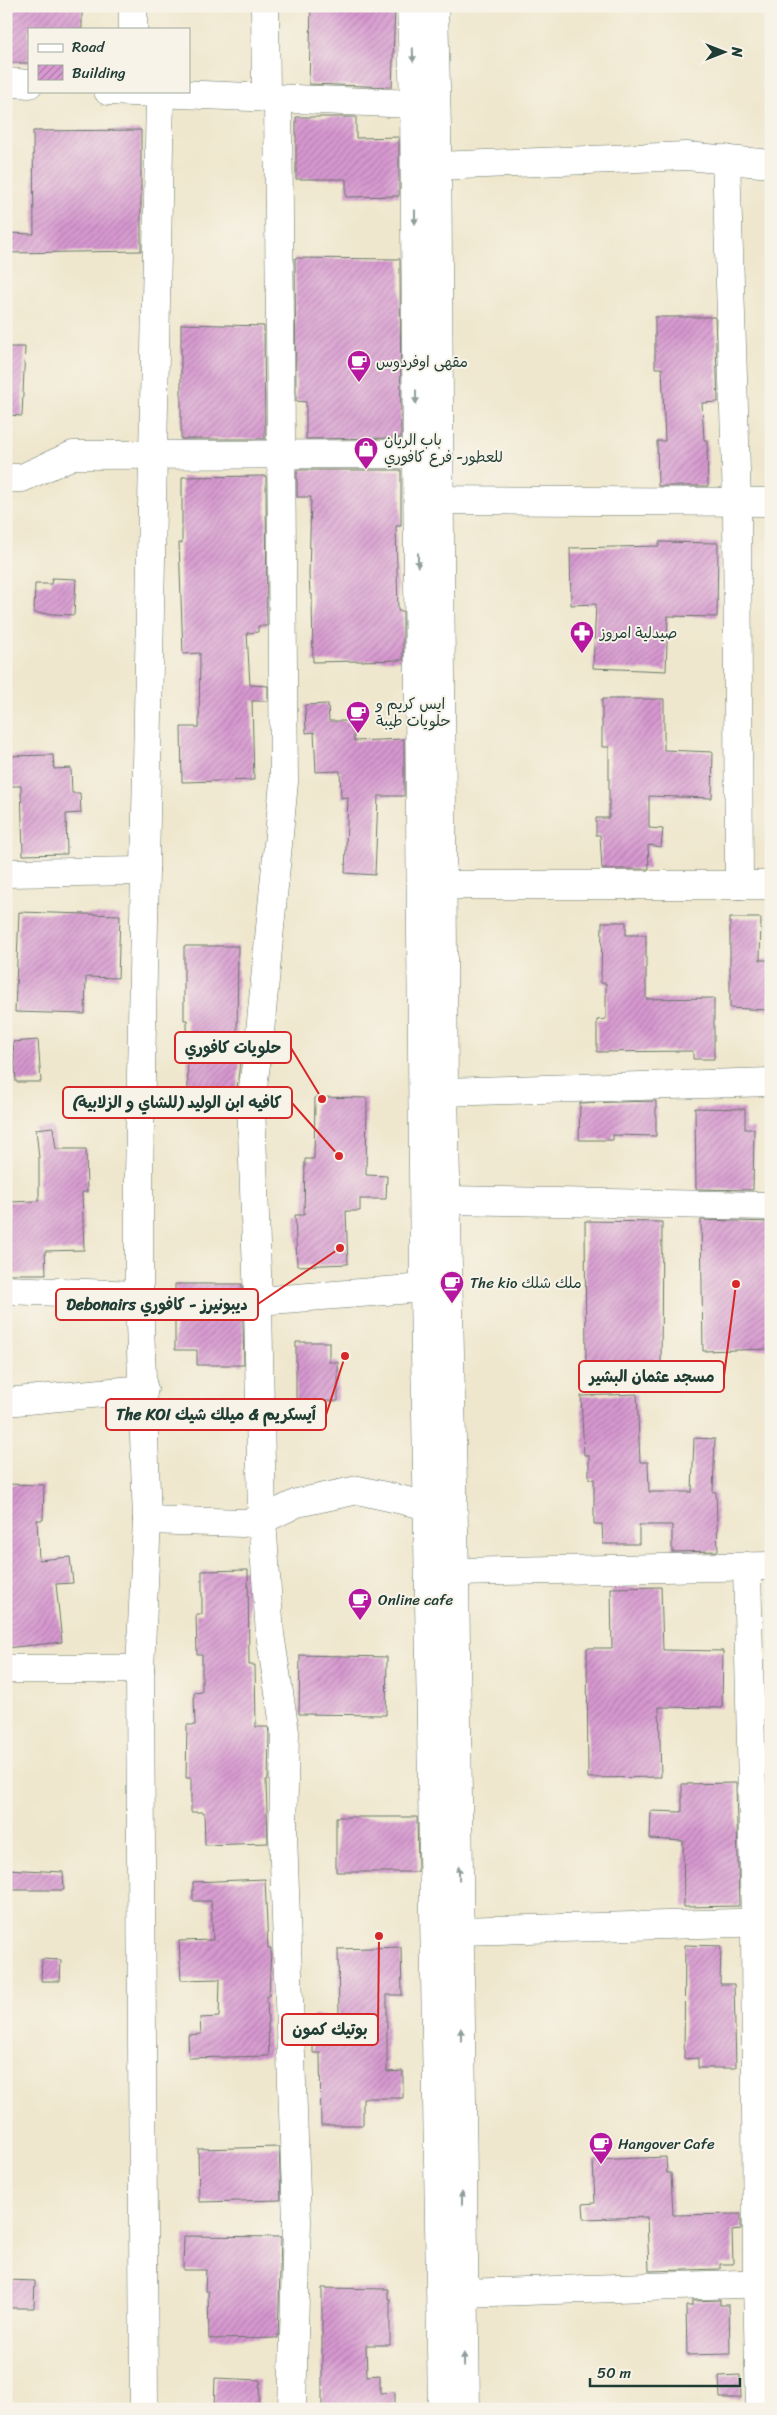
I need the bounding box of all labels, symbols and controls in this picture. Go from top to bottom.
legend [28,28,190,92]
north arrow [700,28,750,78]
text: Road [72,34,105,60]
text: N [724,46,749,57]
one-way arrow [409,47,417,63]
text: Building [72,60,126,86]
one-way arrow [411,210,419,226]
cafe icon: مقهى اوفردوس [346,349,372,383]
place label: مقهى اوفردوس [376,349,468,375]
one-way arrow [412,390,420,406]
place label: باب الريان للعطور- فرع كافوري [384,427,503,470]
shop icon: باب الريان للعطور- فرع كافوري [353,436,379,470]
one-way arrow [414,552,422,568]
pharmacy icon: صيدلية امروز [569,620,595,654]
place label: صيدلية امروز [599,620,677,646]
place label: ايس كريم و حلويات طيبة [375,691,451,734]
cafe icon: ايس كريم و حلويات طيبة [345,700,371,734]
callout: حلويات كافوري [175,1032,291,1063]
text: حلويات كافوري [185,1033,281,1062]
callout: كافيه ابن الوليد (للشاي و الزلابية) [63,1087,292,1118]
text: كافيه ابن الوليد (للشاي و الزلابية) [72,1088,282,1117]
cafe icon: The kio ملك شلك [439,1270,465,1304]
place label: The kio ملك شلك [470,1270,582,1296]
callout: Debonairs ديبونيرز - كافوري [56,1289,258,1320]
text: Debonairs ديبونيرز - كافوري [66,1290,248,1319]
callout: مسجد عثمان البشير [579,1361,724,1392]
text: مسجد عثمان البشير [588,1362,714,1391]
callout: The KOI ٱيسكريم & ميلك شيك [106,1399,326,1430]
text: The KOI ٱيسكريم & ميلك شيك [116,1400,317,1429]
cafe icon: Online cafe [347,1587,373,1621]
place label: Online cafe [378,1587,454,1613]
one-way arrow [455,1864,463,1880]
callout: بوتيك كمون [282,2014,378,2045]
text: بوتيك كمون [292,2015,368,2044]
one-way arrow [457,2027,465,2043]
cafe icon: Hangover Cafe [588,2131,614,2165]
place label: Hangover Cafe [618,2131,715,2157]
one-way arrow [458,2189,466,2205]
one-way arrow [460,2352,468,2368]
scale bar [590,2355,740,2387]
text: 50 m [597,2360,632,2386]

